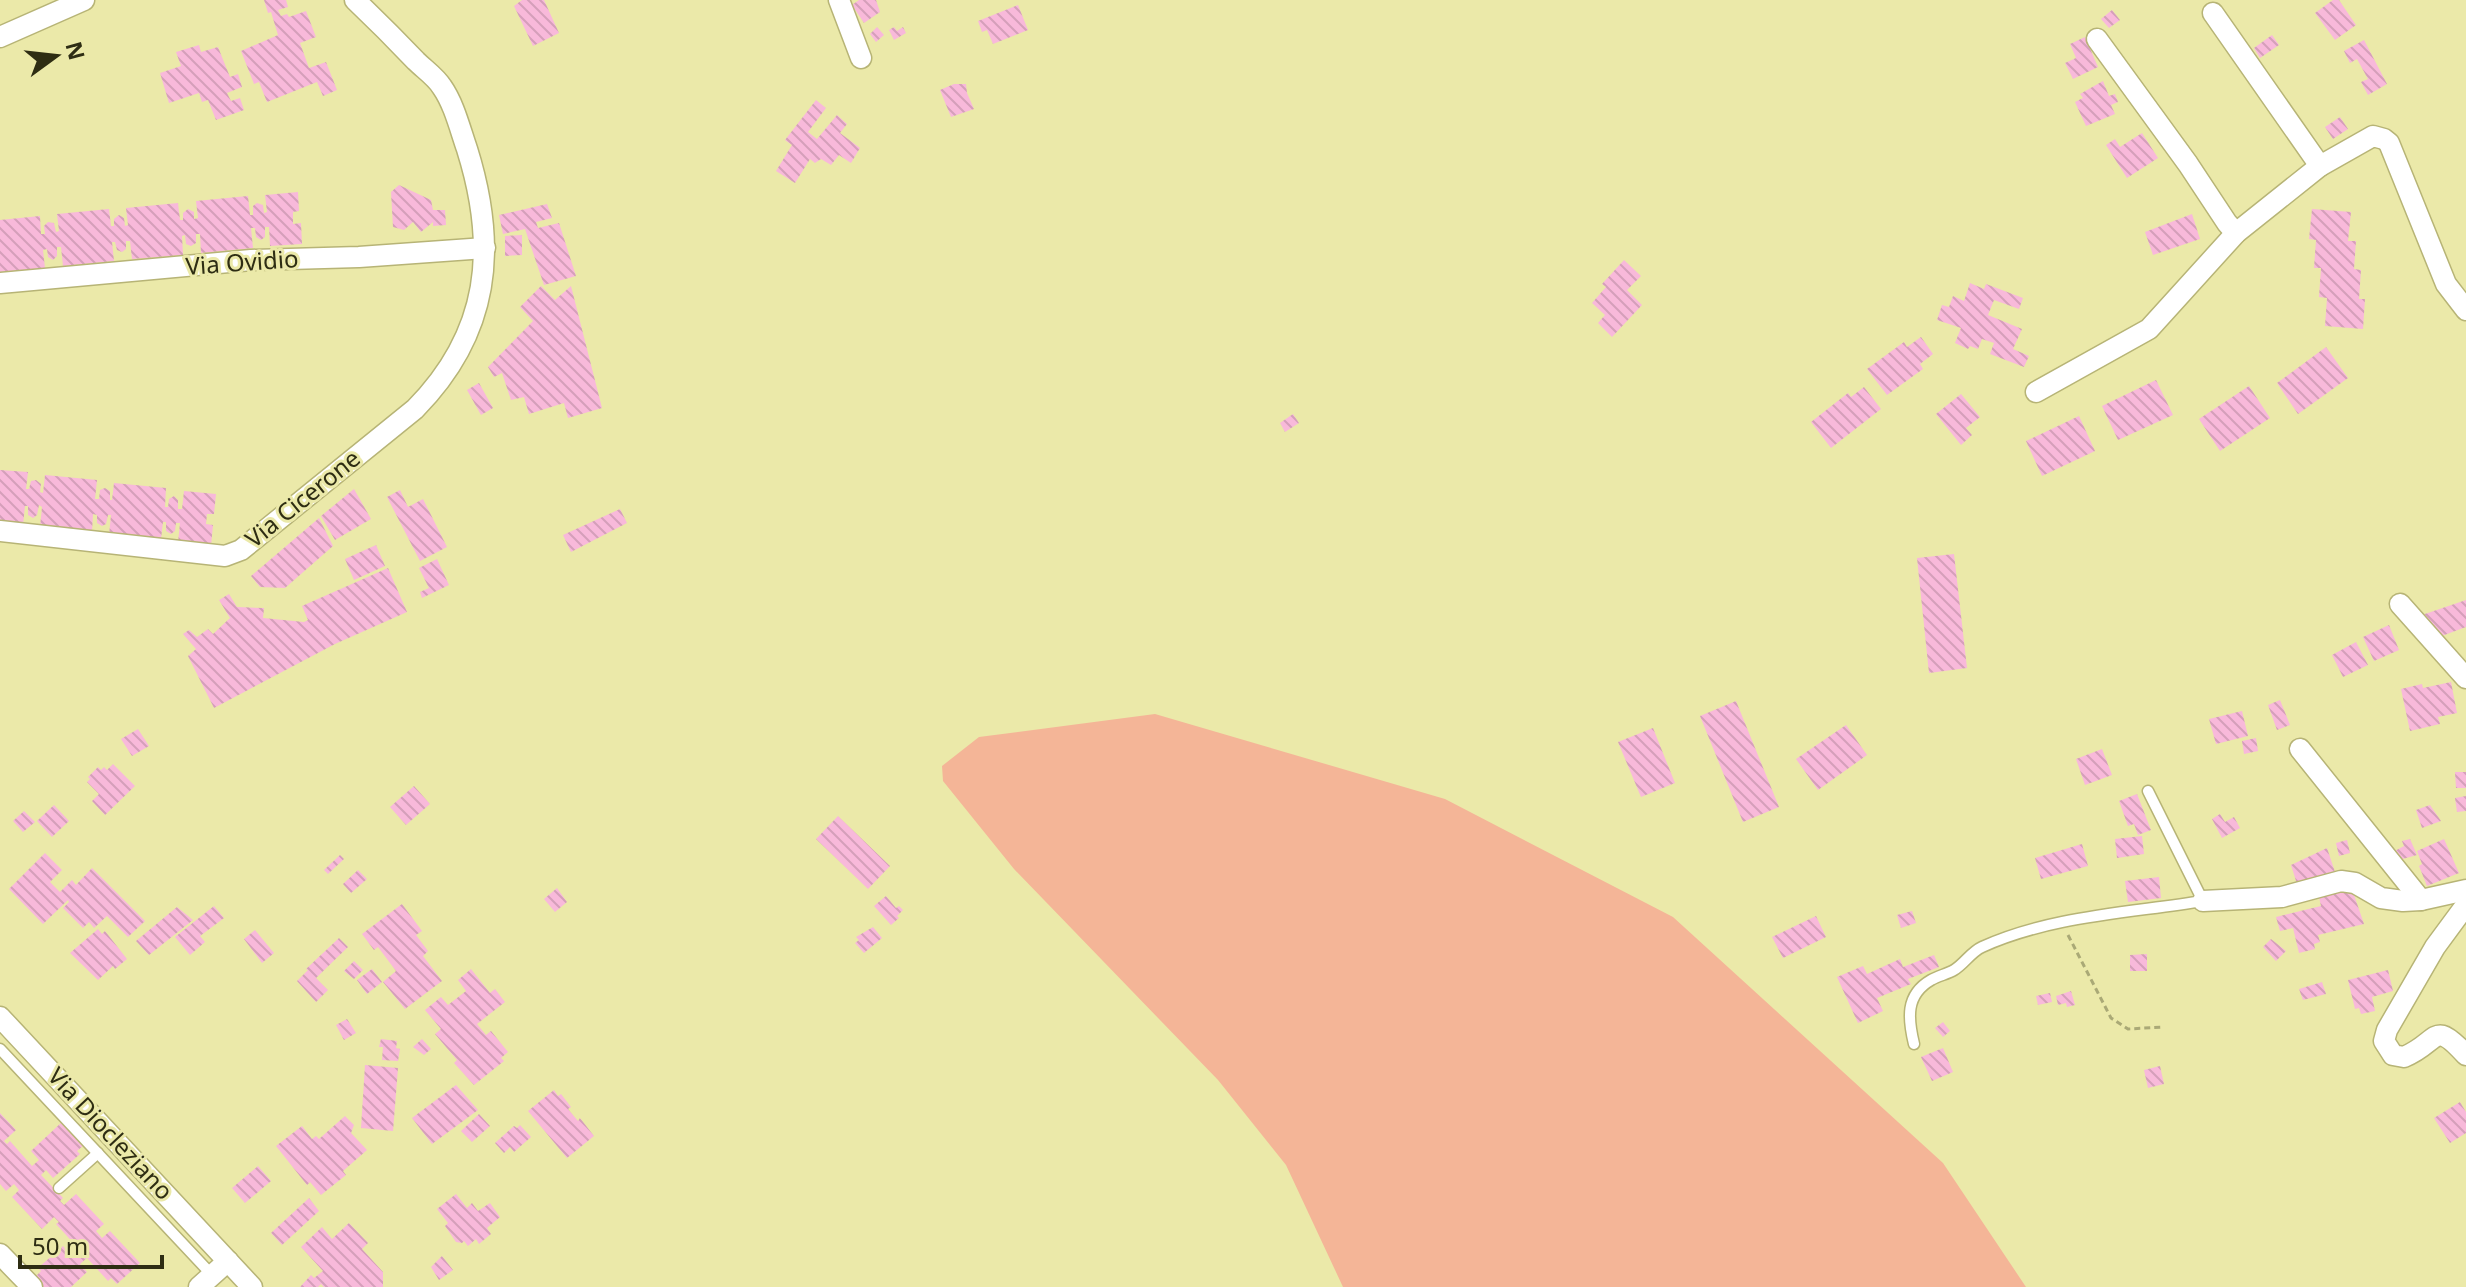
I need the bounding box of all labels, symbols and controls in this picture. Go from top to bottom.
north arrow [16,16,96,96]
text: N [59,38,93,63]
street label: Via Ovidio [184,241,299,282]
street label: Via Cicerone [238,441,366,554]
street label: Via Diocleziano [41,1060,181,1206]
scale bar [20,1219,162,1269]
text: 50 m [32,1229,88,1262]

